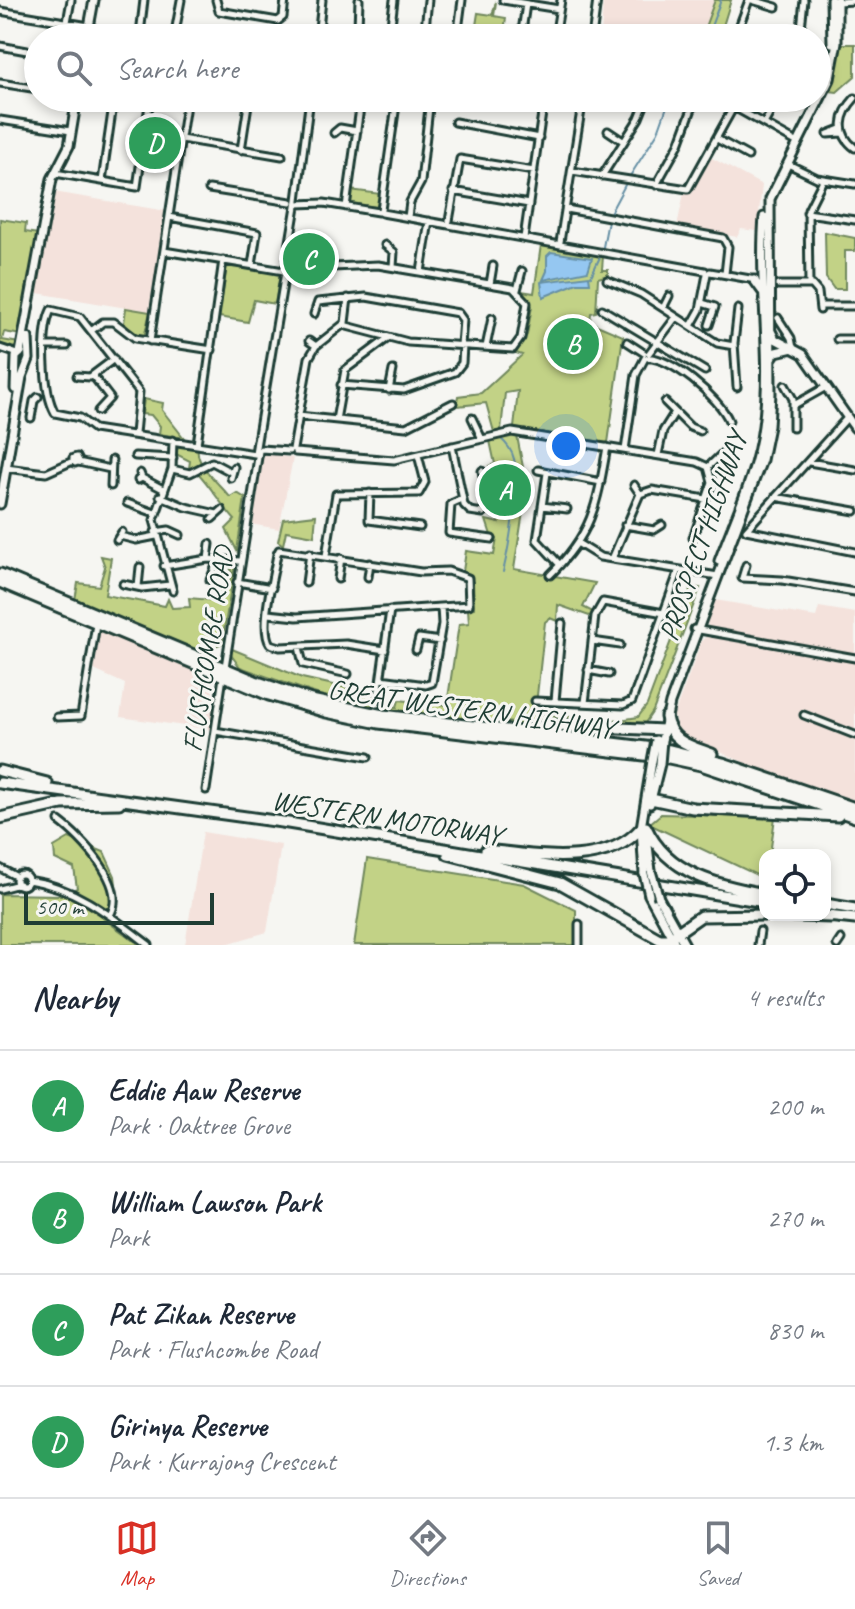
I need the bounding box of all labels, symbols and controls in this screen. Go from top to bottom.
search box [24,24,831,112]
icon: search [52,46,96,90]
text: Search here [116,49,238,87]
pin: D [129,113,181,173]
pin: C [283,229,335,289]
pin: B [547,314,599,374]
street label: PROSPECT HIGHWAY [650,424,756,645]
your location [546,426,586,466]
pin: A [479,460,531,520]
street label: FLUSHCOMBE ROAD [174,541,241,754]
street label: GREAT WESTERN HIGHWAY [326,671,622,747]
street label: WESTERN MOTORWAY [270,782,510,854]
map controls [759,849,831,921]
button: locate [759,849,831,921]
scale bar [24,889,214,925]
text: 500 m [36,893,83,921]
text: Nearby [32,976,118,1019]
text: 4 results [747,981,823,1014]
text: Eddie Aaw Reserve [108,1071,299,1109]
text: A [51,1090,65,1123]
text: 200 m [767,1090,823,1123]
text: Park · Oaktree Grove [108,1109,290,1142]
text: William Lawson Park [108,1183,321,1221]
text: B [51,1202,65,1235]
text: 270 m [767,1202,823,1235]
text: Park [108,1221,149,1254]
text: Pat Zikan Reserve [108,1295,294,1333]
text: C [52,1314,64,1347]
text: 830 m [767,1314,823,1347]
text: Park · Flushcombe Road [108,1333,318,1366]
text: Girinya Reserve [108,1407,267,1445]
text: D [50,1426,66,1459]
text: 1.3 km [763,1426,823,1459]
text: Park · Kurrajong Crescent [108,1445,335,1478]
tab: Map [115,1516,159,1592]
tab: Directions [389,1516,466,1592]
tab: Saved [696,1516,740,1592]

